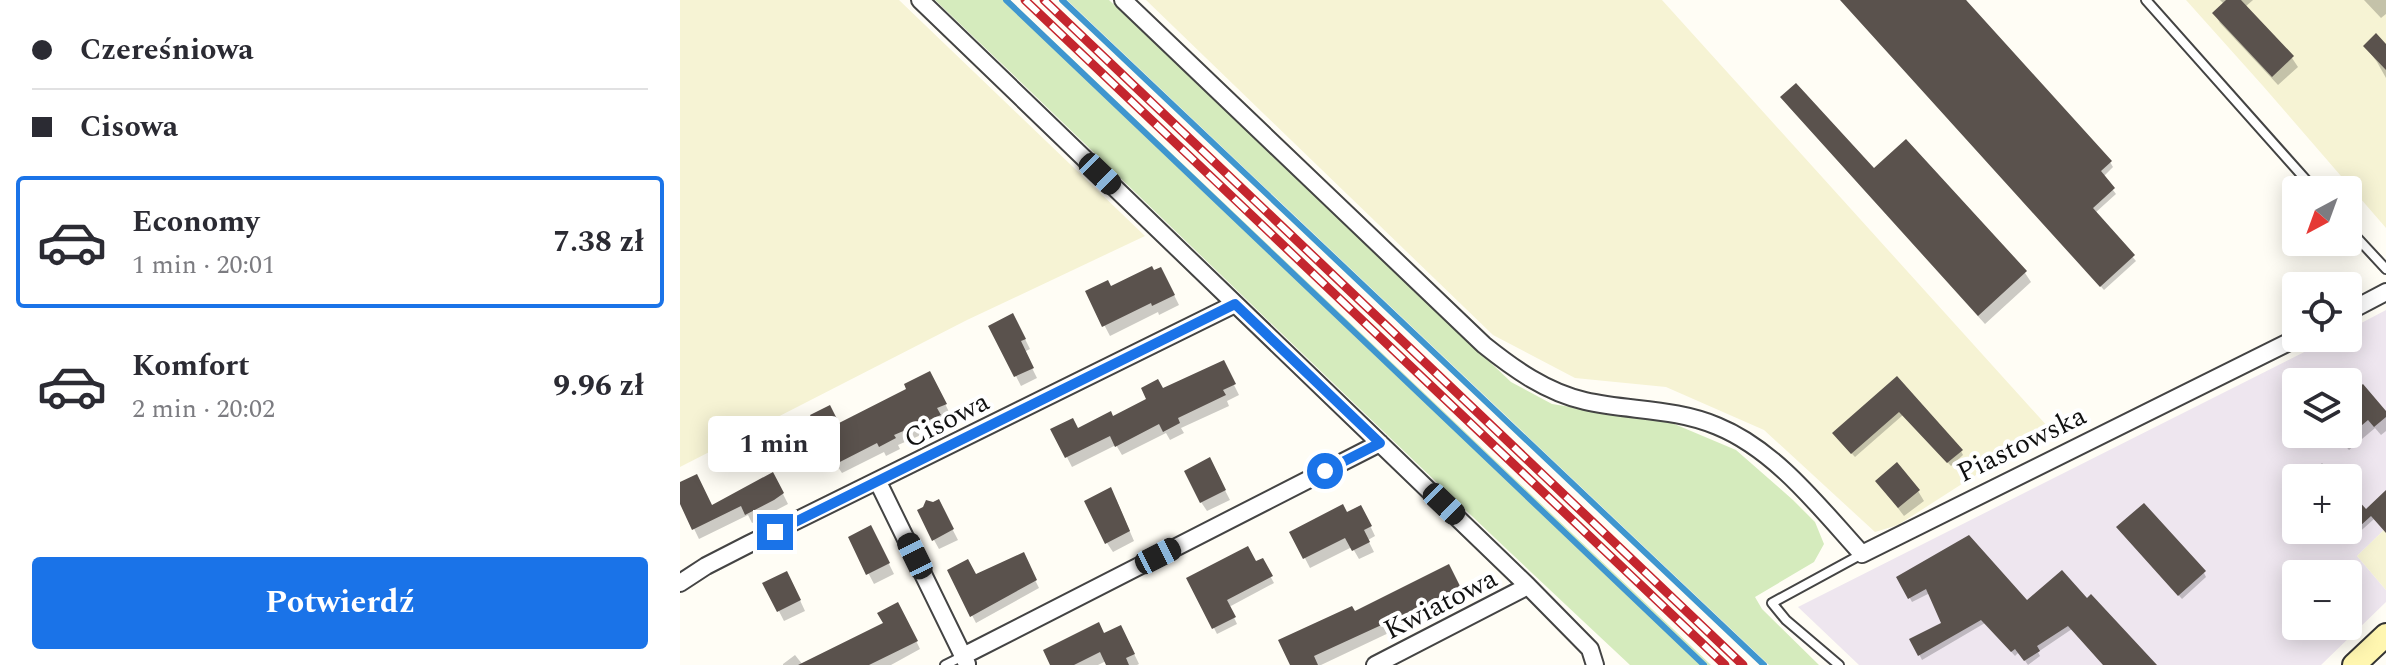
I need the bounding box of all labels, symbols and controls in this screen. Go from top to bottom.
text: Czereśniowa [80,27,254,73]
text: Cisowa [80,104,178,150]
car [1074,149,1126,199]
north arrow [2282,176,2362,256]
map controls [2282,176,2362,640]
text: Economy [132,199,259,245]
icon: car [36,206,108,278]
text: 7.38 zł [553,219,644,265]
text: 1 min · 20:01 [132,245,275,285]
button: locate [2282,272,2362,352]
text: Komfort [132,343,250,389]
icon: car [36,350,108,422]
text: 9.96 zł [553,363,644,409]
button: layers [2282,368,2362,448]
street label: Cisowa [896,380,997,460]
text: 2 min · 20:02 [132,389,275,429]
street label: Piastowska [1950,394,2094,494]
callout: 1 min [709,416,841,472]
text: 1 min [739,424,809,464]
route start [1307,453,1343,489]
button: + [2282,464,2362,544]
car [1418,479,1470,529]
route end [757,514,793,550]
car [894,529,936,583]
car [1131,534,1185,578]
button: Potwierdź [32,557,648,649]
street label: Kwiatowa [1376,557,1505,651]
button: − [2282,560,2362,640]

